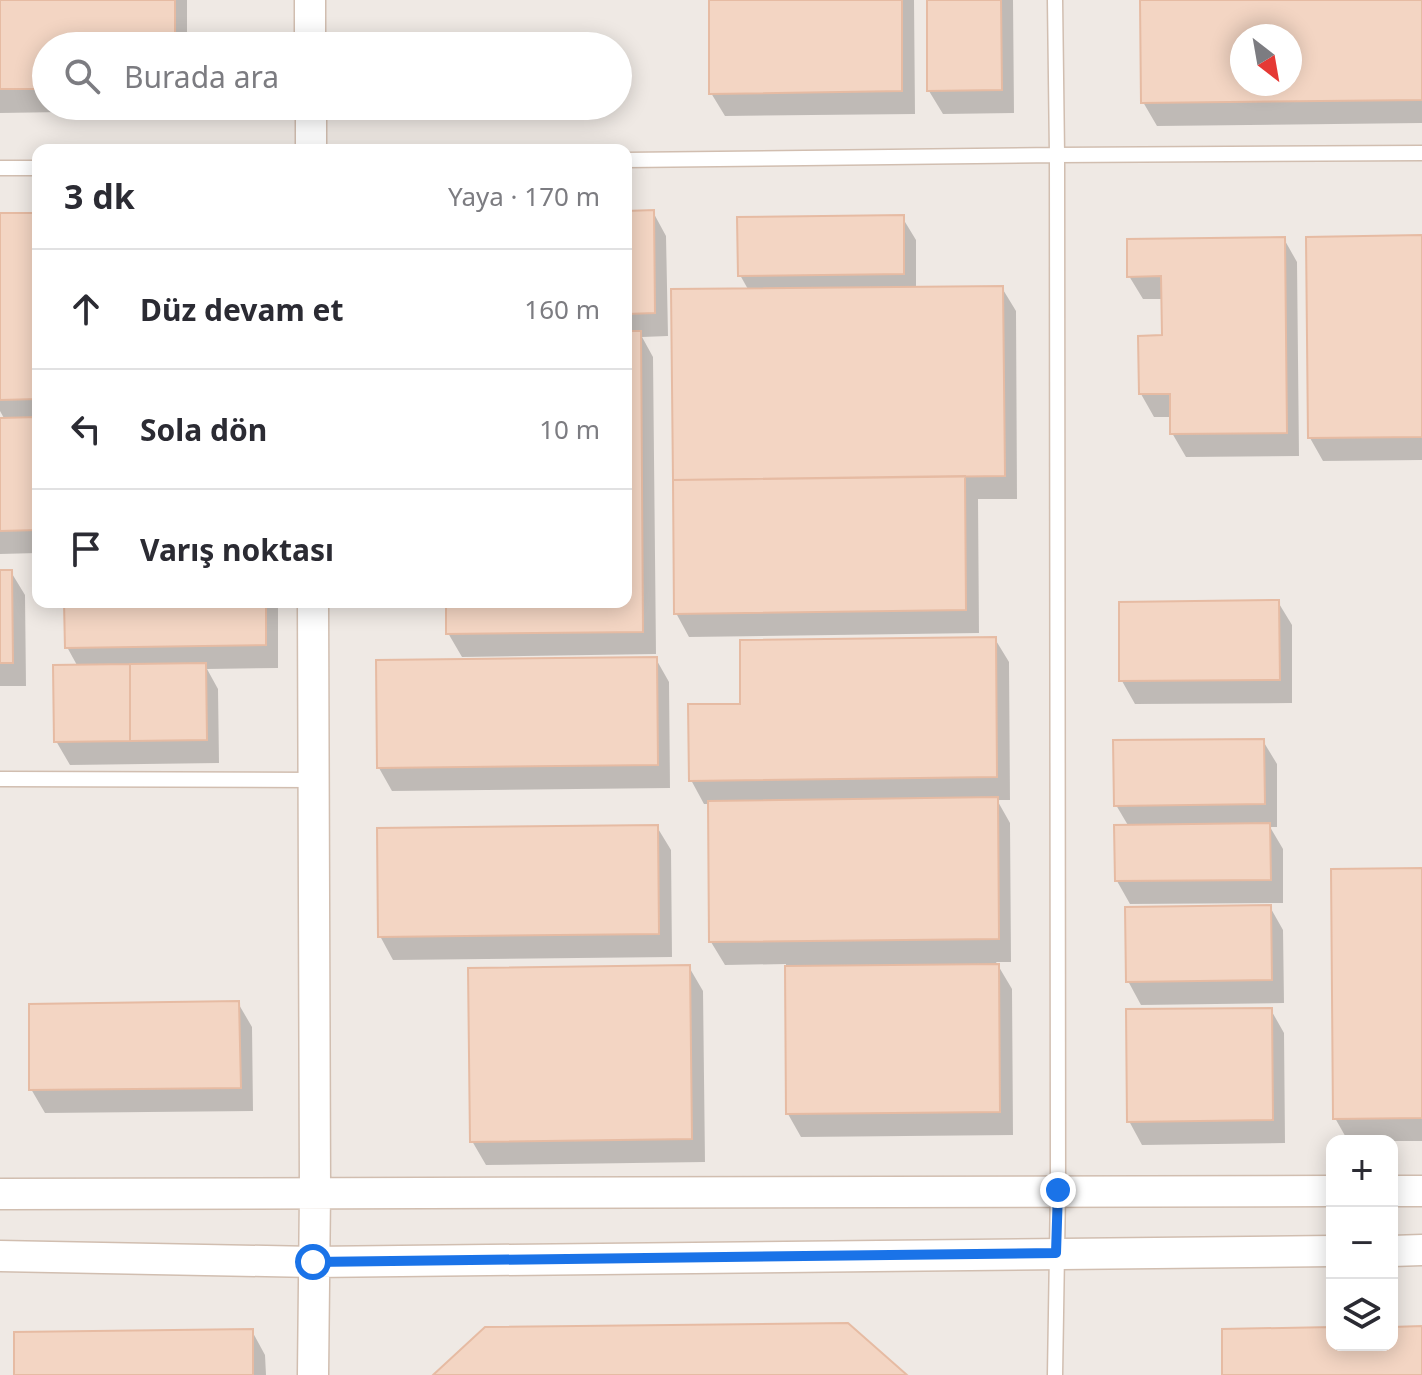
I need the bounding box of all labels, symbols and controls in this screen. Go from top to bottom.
north arrow [1230,24,1302,96]
search box [32,32,632,120]
icon: search [60,54,104,98]
text: Burada ara [124,56,279,97]
text: 3 dk [64,173,135,219]
text: Yaya · 170 m [448,178,600,214]
icon: ahead [64,287,108,331]
text: Düz devam et [140,289,343,330]
text: 160 m [524,291,600,327]
icon: left [64,407,108,451]
text: Sola dön [140,409,267,450]
text: 10 m [539,411,600,447]
icon: arrive [64,527,108,571]
text: Varış noktası [140,529,334,570]
map controls [1326,1135,1398,1351]
button: + [1326,1135,1398,1207]
route end [1040,1172,1076,1208]
button: − [1326,1207,1398,1279]
route start [295,1244,331,1280]
button: layers [1326,1279,1398,1351]

